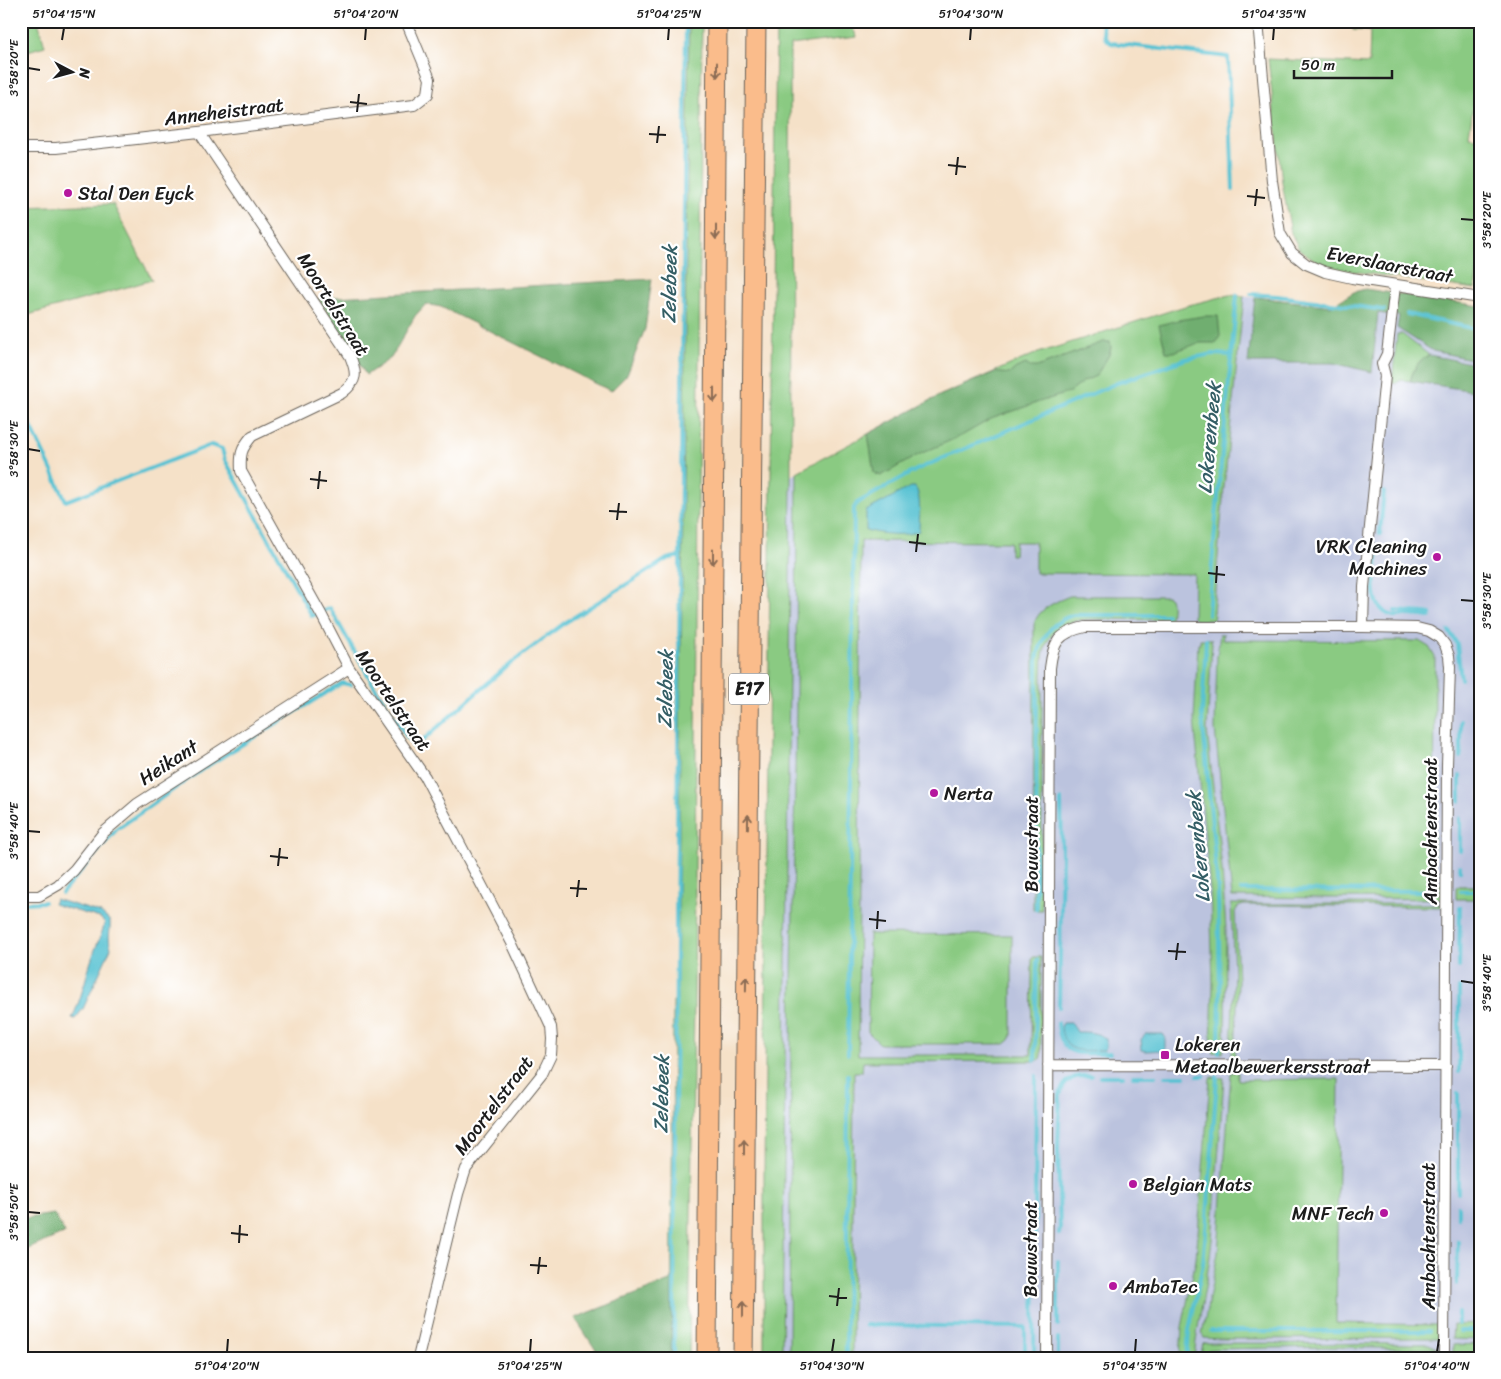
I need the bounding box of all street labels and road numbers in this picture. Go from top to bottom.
street label: Anneheistraat [162,88,286,135]
street label: Everslaarstraat [1324,236,1457,293]
street label: Moortelstraat [288,246,379,363]
street label: Moortelstraat [347,642,440,758]
road number: E17 [729,674,769,704]
street label: Heikant [132,730,206,794]
street label: Ambachtenstraat [1414,758,1447,905]
street label: Bouwstraat [1015,796,1048,892]
street label: Moortelstraat [445,1048,542,1162]
street label: Ambachtenstraat [1412,1163,1445,1310]
street label: Bouwstraat [1014,1201,1047,1297]

